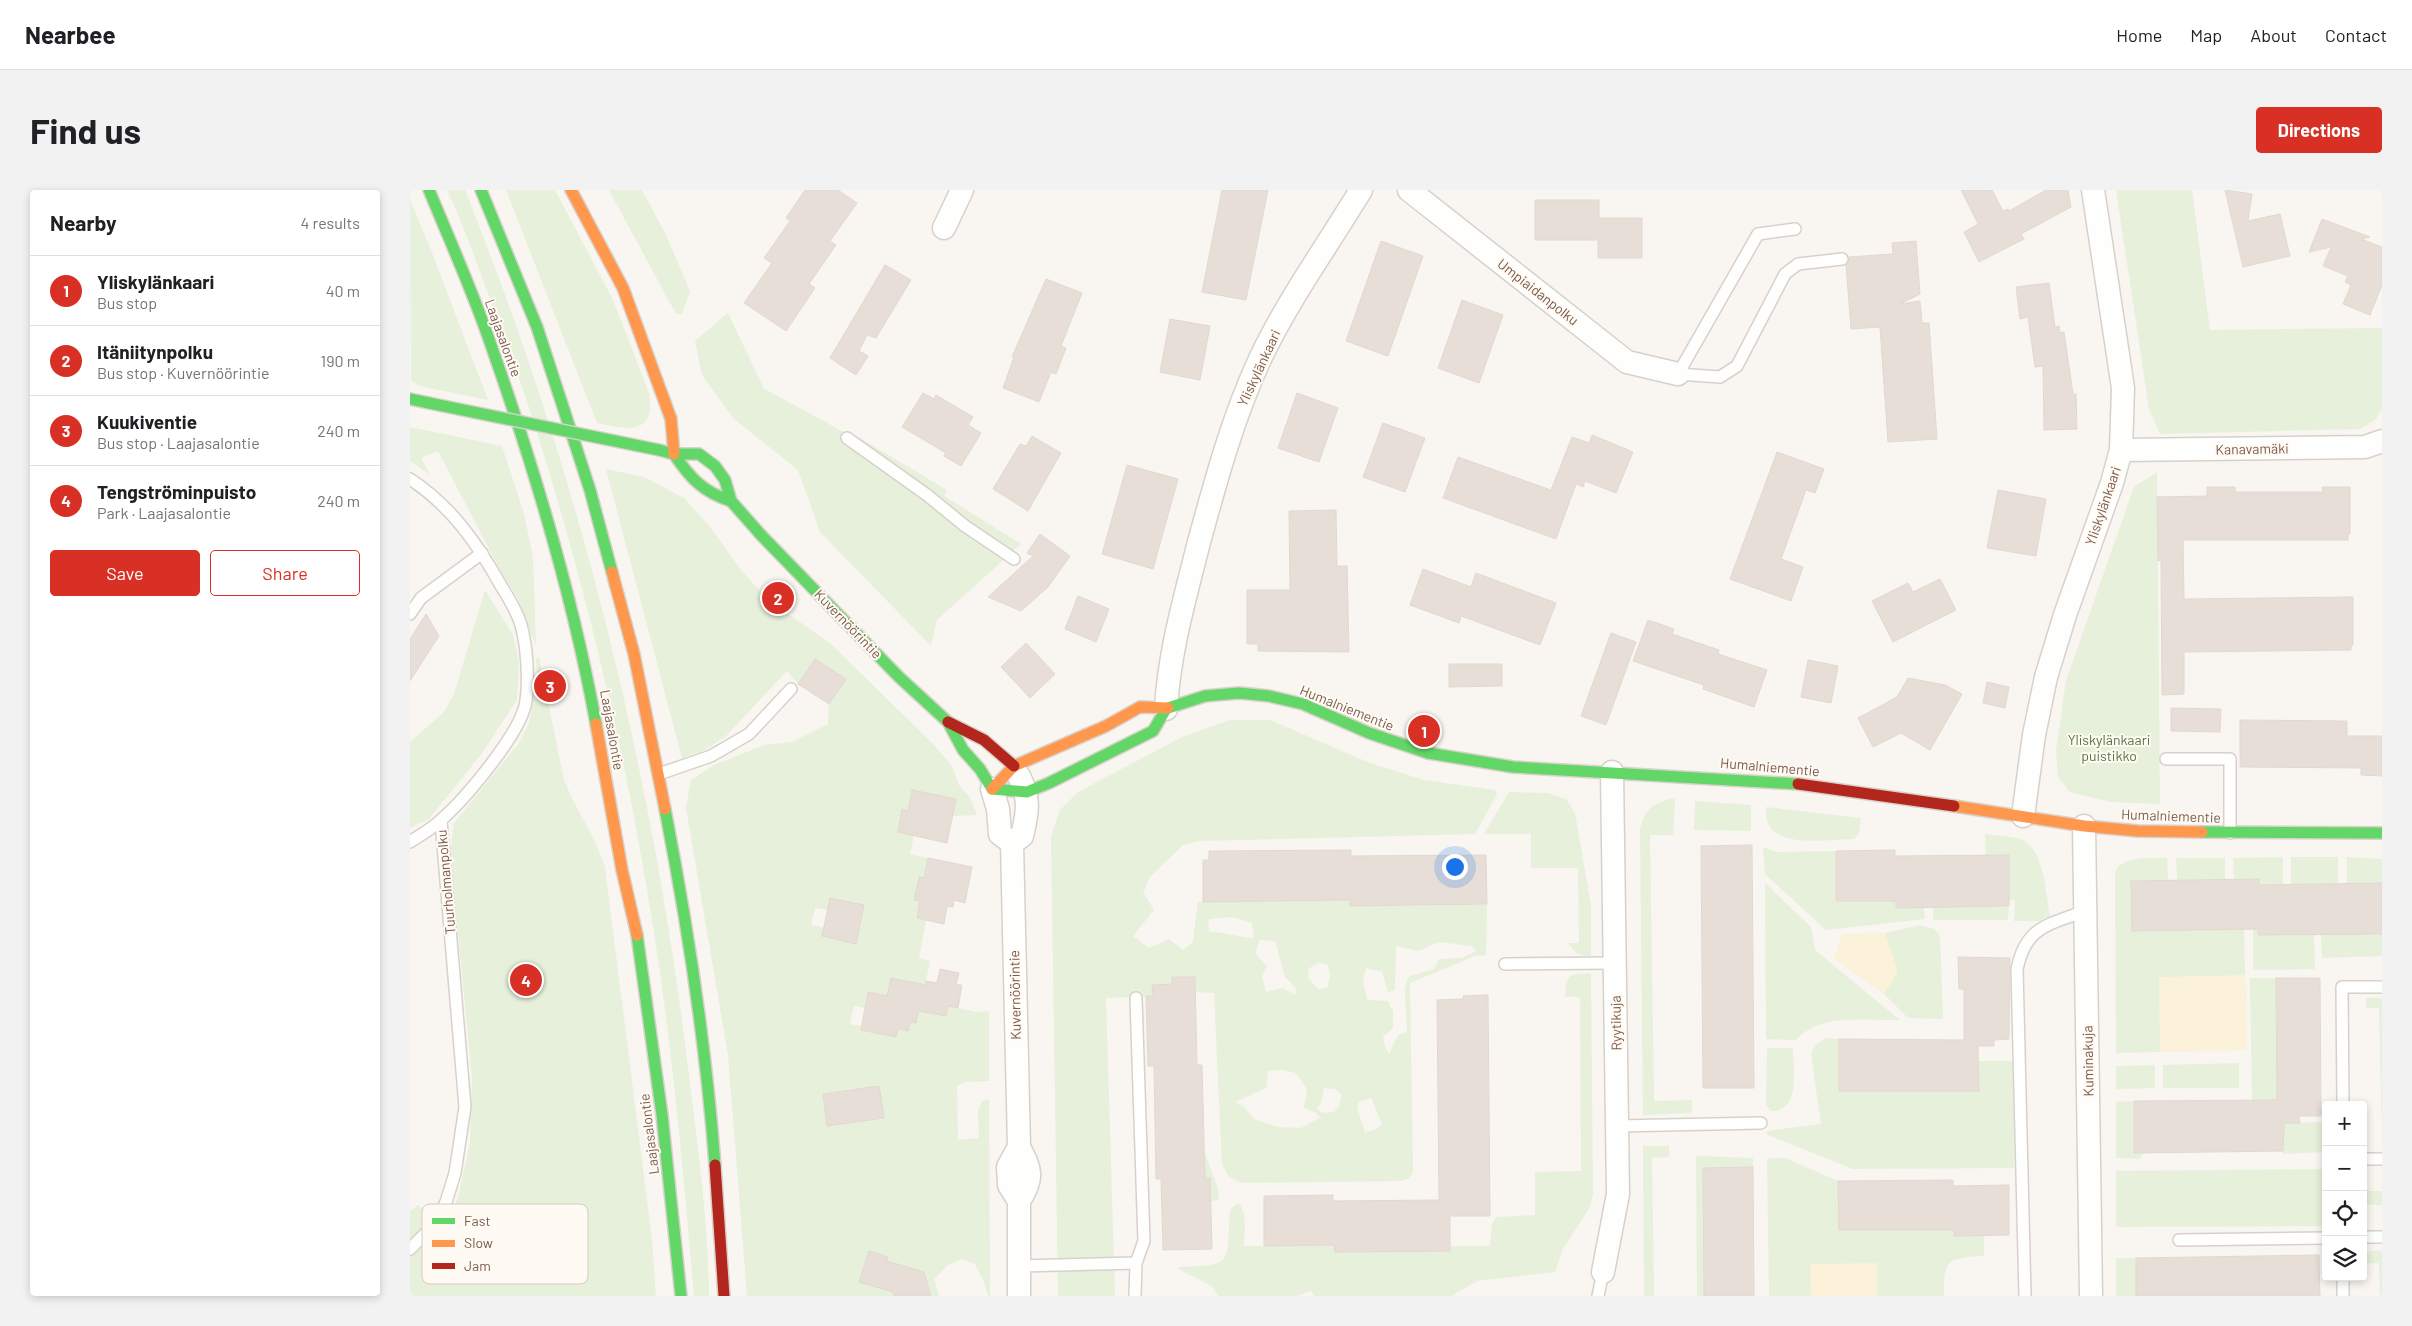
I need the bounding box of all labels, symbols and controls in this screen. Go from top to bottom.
text: Nearbee [25,20,116,49]
text: Home [2116,24,2162,46]
text: Map [2190,24,2222,46]
text: About [2250,24,2297,46]
text: Contact [2325,24,2387,46]
button: Directions [2256,107,2382,153]
text: Find us [30,109,141,151]
text: Nearby [50,210,116,235]
text: 4 results [300,213,360,232]
street label: Umpiaidanpolku [1494,255,1582,328]
text: Yliskylänkaari [97,270,214,293]
text: 1 [63,281,69,300]
text: 40 m [326,281,360,300]
text: Bus stop [97,293,157,312]
street label: Laajasalontie [482,297,525,379]
street label: Yliskylänkaari [1233,327,1284,409]
text: Itäniitynpolku [97,340,213,363]
text: 2 [62,351,70,370]
text: 190 m [321,351,360,370]
text: Bus stop · Kuvernöörintie [97,363,270,382]
text: Kuukiventie [97,410,197,433]
text: 3 [62,421,70,440]
text: 240 m [317,421,360,440]
text: Bus stop · Laajasalontie [97,433,260,452]
street label: Kanavamäki [2215,439,2289,458]
street label: Yliskylänkaari [2081,464,2124,548]
text: Tengströminpuisto [97,480,256,503]
text: 4 [61,491,71,510]
text: 240 m [317,491,360,510]
text: Park · Laajasalontie [97,503,231,522]
button: Save [50,550,200,596]
button: Share [210,550,360,596]
pin: 2 [762,579,794,617]
street label: Kuvernöörintie [811,585,886,662]
pin: 3 [534,667,566,705]
street label: Humalniementie [1298,681,1397,734]
street label: Laajasalontie [597,688,628,771]
pin: 1 [1408,712,1440,750]
park label: Yliskylänkaari puistikko [2068,731,2150,764]
street label: Humalniementie [1720,754,1821,779]
street label: Humalniementie [2121,805,2221,826]
street label: Tuurholmanpolku [432,829,459,935]
your location [1442,854,1468,880]
street label: Kuvernöörintie [1005,950,1024,1040]
pin: 4 [510,961,542,999]
street label: Ryytikuja [1607,995,1624,1051]
street label: Kuminakuja [2078,1025,2097,1097]
street label: Laajasalontie [635,1093,662,1175]
map controls [2322,1101,2367,1281]
button: + [2322,1101,2367,1146]
button: − [2322,1146,2367,1191]
button: locate [2322,1191,2367,1236]
legend [422,1204,588,1284]
text: Fast [464,1212,490,1229]
text: Slow [464,1234,493,1251]
button: layers [2322,1236,2367,1281]
text: Jam [464,1257,491,1274]

